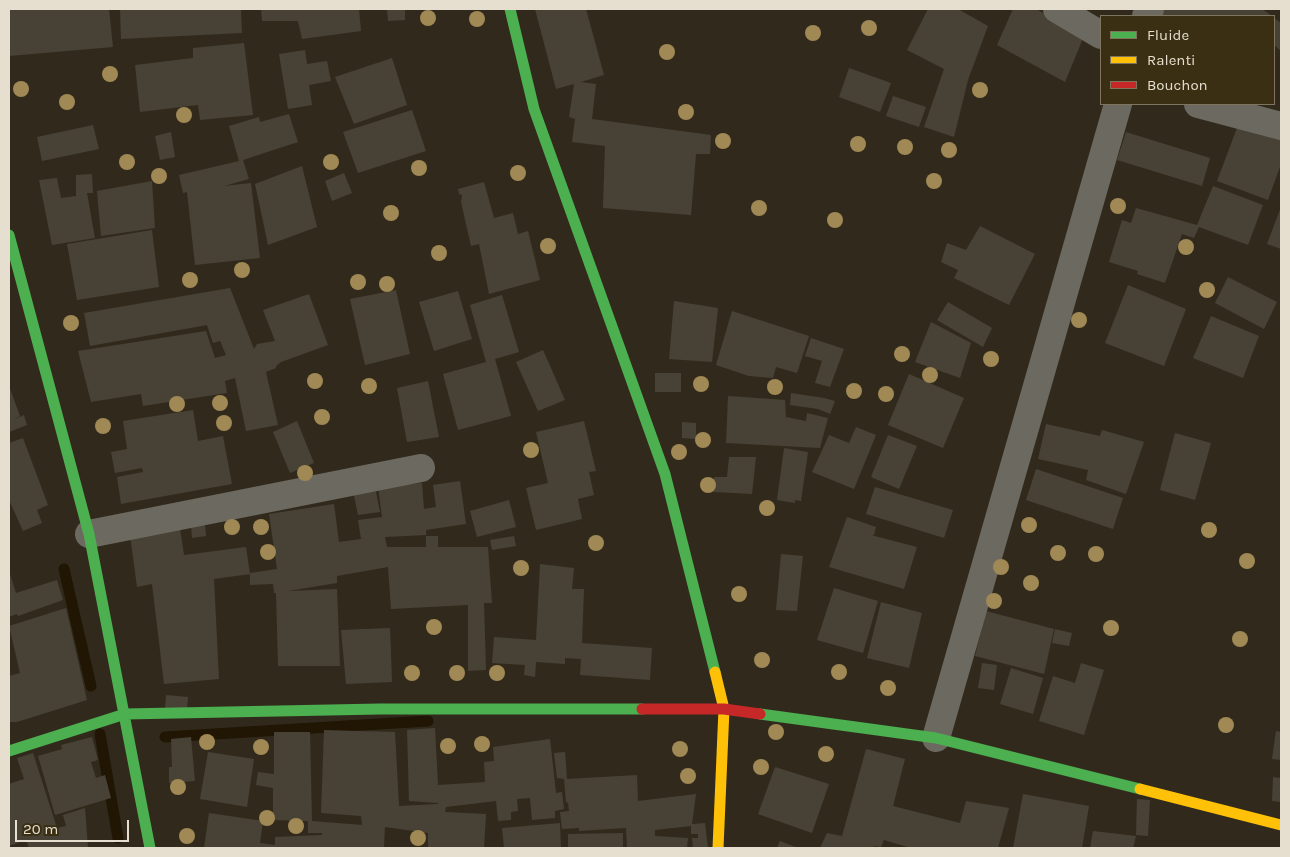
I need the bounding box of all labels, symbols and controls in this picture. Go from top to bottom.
legend [1100,15,1275,105]
text: Fluide [1147,26,1189,44]
text: Ralenti [1147,51,1196,69]
text: Bouchon [1147,76,1208,94]
scale bar [18,810,131,842]
text: 20 m [23,820,58,838]

